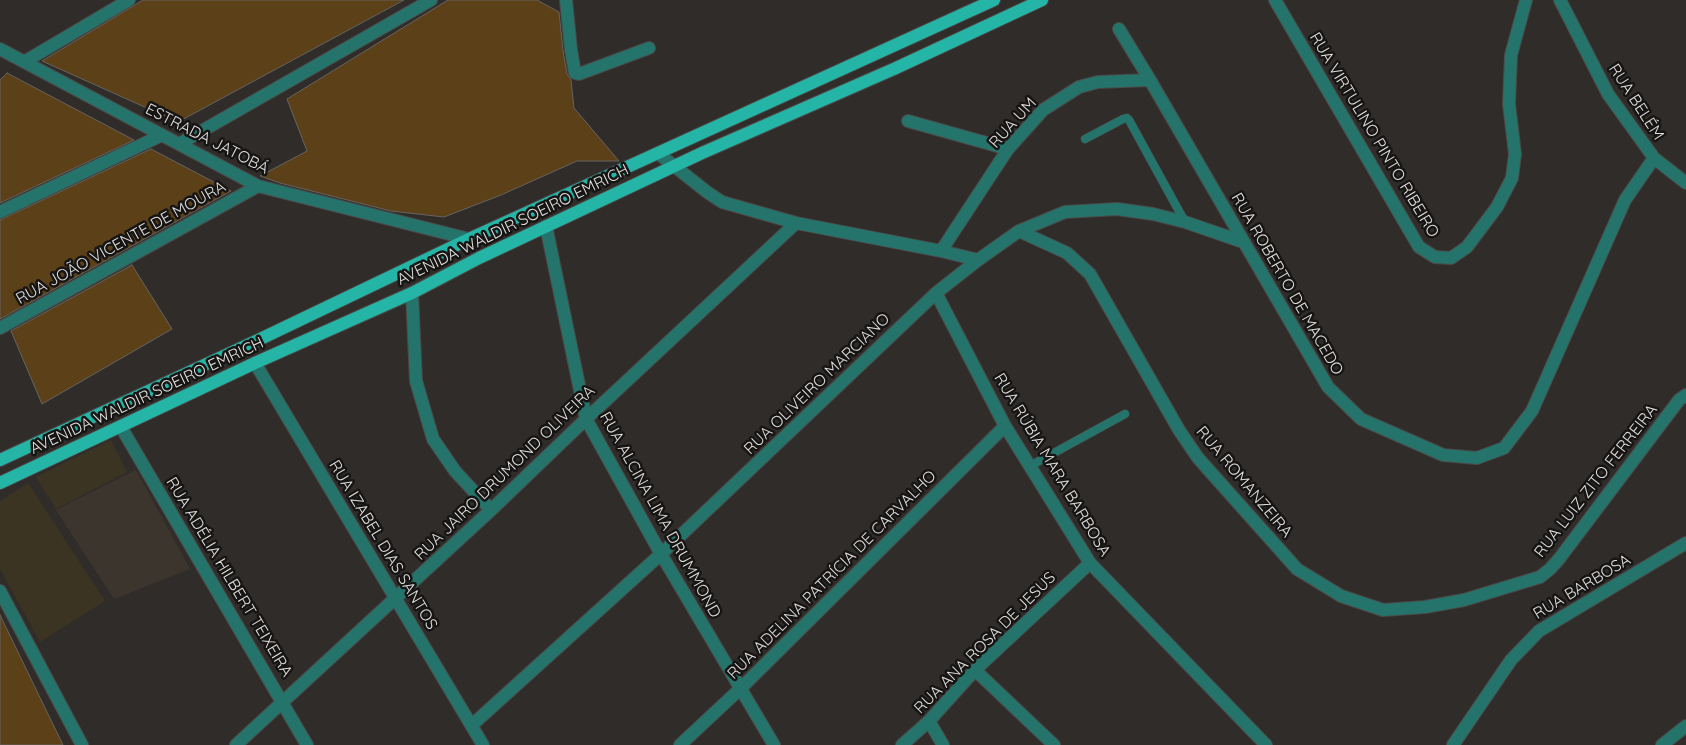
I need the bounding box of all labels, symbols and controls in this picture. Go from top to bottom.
street label: RUA VIRTULINO PINTO RIBEIRO [1305,29,1443,241]
street label: RUA BELÉM [1604,60,1668,144]
street label: RUA UM [985,94,1041,152]
street label: ESTRADA JATOBÁ [142,100,272,178]
street label: AVENIDA WALDIR SOEIRO EMRICH [394,160,632,290]
street label: RUA JOÃO VICENTE DE MOURA [13,177,229,309]
street label: RUA ROBERTO DE MACEDO [1227,190,1347,378]
street label: RUA OLIVEIRO MARCIANO [740,309,894,459]
street label: AVENIDA WALDIR SOEIRO EMRICH [27,333,267,459]
street label: RUA RÚBIA MARA BARBOSA [990,370,1114,560]
street label: RUA JAIRO DRUMOND OLIVEIRA [411,382,599,564]
street label: RUA LUIZ ZITO FERREIRA [1530,401,1662,561]
street label: RUA ALCINA LIMA DRUMMOND [595,409,725,621]
street label: RUA ROMANZEIRA [1192,423,1296,541]
street label: RUA IZABEL DIAS SANTOS [325,457,441,633]
street label: RUA ADELINA PATRÍCIA DE CARVALHO [724,467,940,683]
street label: RUA ADÉLIA HILBERT TEIXEIRA [162,474,296,680]
street label: RUA BARBOSA [1530,550,1634,624]
street label: RUA ANA ROSA DE JESUS [910,568,1060,718]

